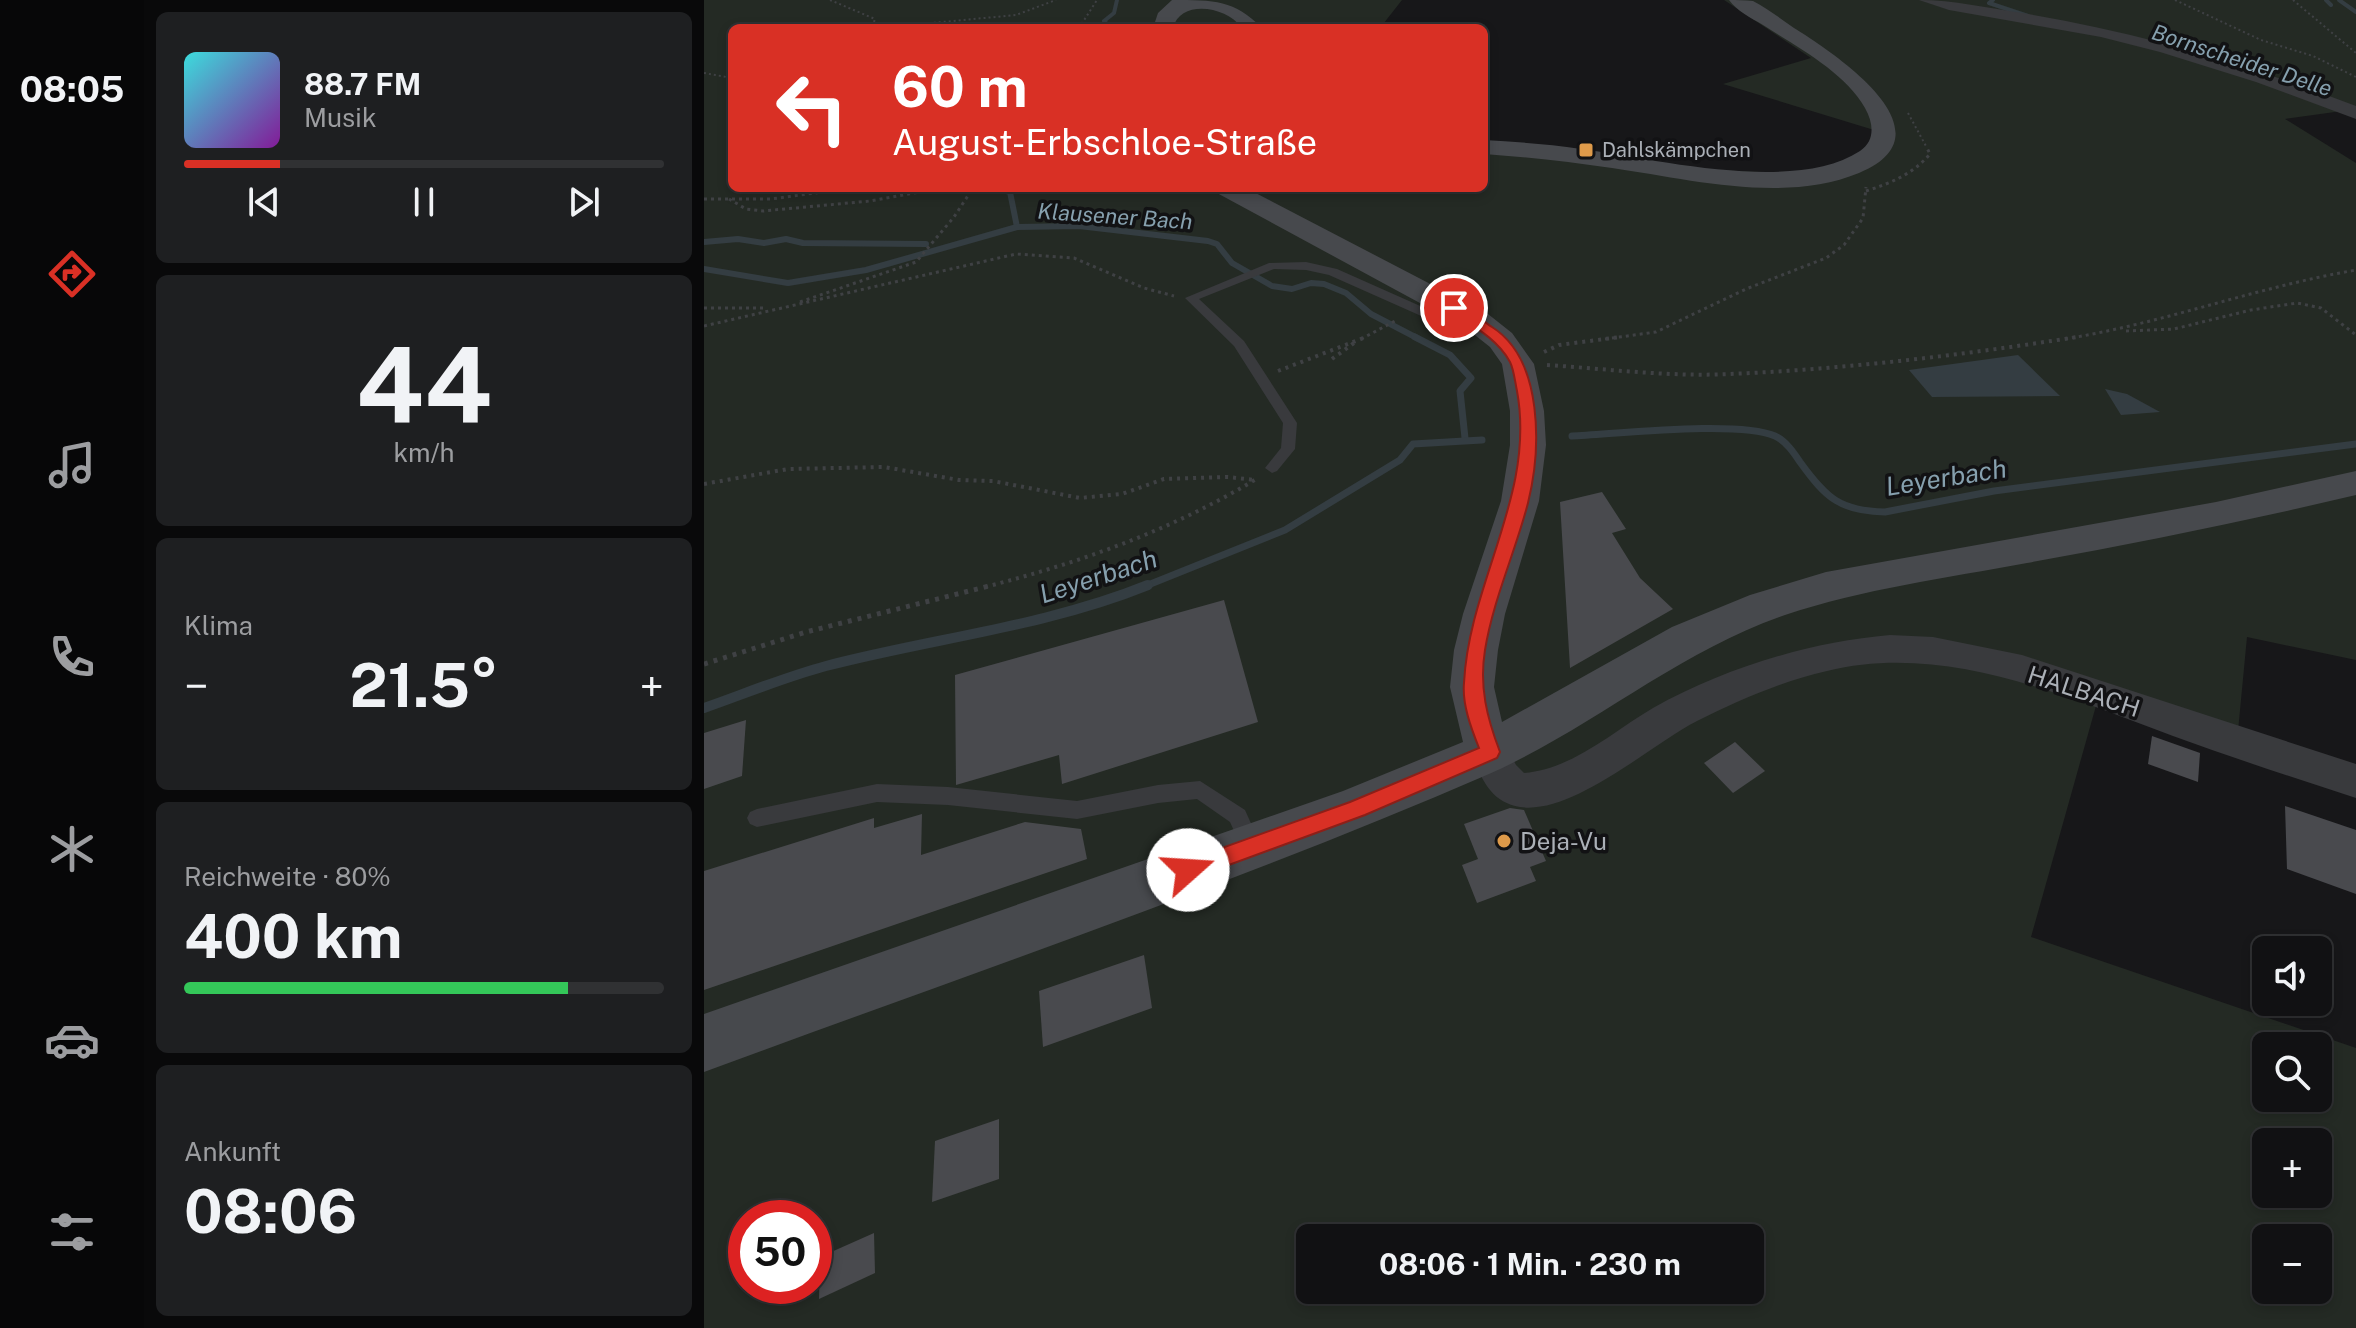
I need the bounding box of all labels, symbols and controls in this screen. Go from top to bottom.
water label: Bornscheider Delle [2149,19,2335,101]
text: 60 m [892,54,1028,120]
icon: left [760,56,864,160]
text: 88.7 FM [304,66,421,102]
text: 08:05 [20,68,124,110]
text: Musik [304,102,376,133]
text: August-Erbschloe-Straße [892,121,1317,163]
place label: Dahlskämpchen [1602,138,1751,162]
marker: Dahlskämpchen [1577,141,1595,159]
icon: previous [242,180,286,224]
icon: pause [402,180,446,224]
icon: next [562,180,606,224]
water label: Klausener Bach [1037,198,1193,234]
icon: directions [44,246,100,302]
pin [1420,274,1488,342]
icon: arrive [1432,286,1476,330]
text: 44 [356,324,492,446]
icon: music [44,437,100,493]
text: km/h [393,437,455,468]
water label: Leyerbach [1883,452,2009,502]
water label: Leyerbach [1035,542,1161,610]
text: Klima [184,610,253,641]
icon: phone [44,629,100,685]
text: 21.5° [350,650,498,721]
text: − [184,660,208,712]
text: + [640,660,664,712]
street label: HALBACH [2024,660,2144,722]
icon: climate [44,821,100,877]
place label: Deja-Vu [1520,827,1607,855]
position arrow [1146,828,1230,912]
marker: Deja-Vu [1495,832,1513,850]
text: Reichweite · 80% [184,861,391,892]
text: 400 km [184,901,403,972]
map controls [2252,936,2332,1304]
button: sound [2252,936,2332,1016]
icon: car [44,1012,100,1068]
button: search [2252,1032,2332,1112]
button: + [2252,1128,2332,1208]
text: Ankunft [184,1136,281,1167]
text: 08:06 [184,1176,357,1247]
speed limit sign: 50 [728,1200,832,1304]
icon: filters [44,1204,100,1260]
button: − [2252,1224,2332,1304]
text: 08:06 · 1 Min. · 230 m [1379,1246,1681,1282]

